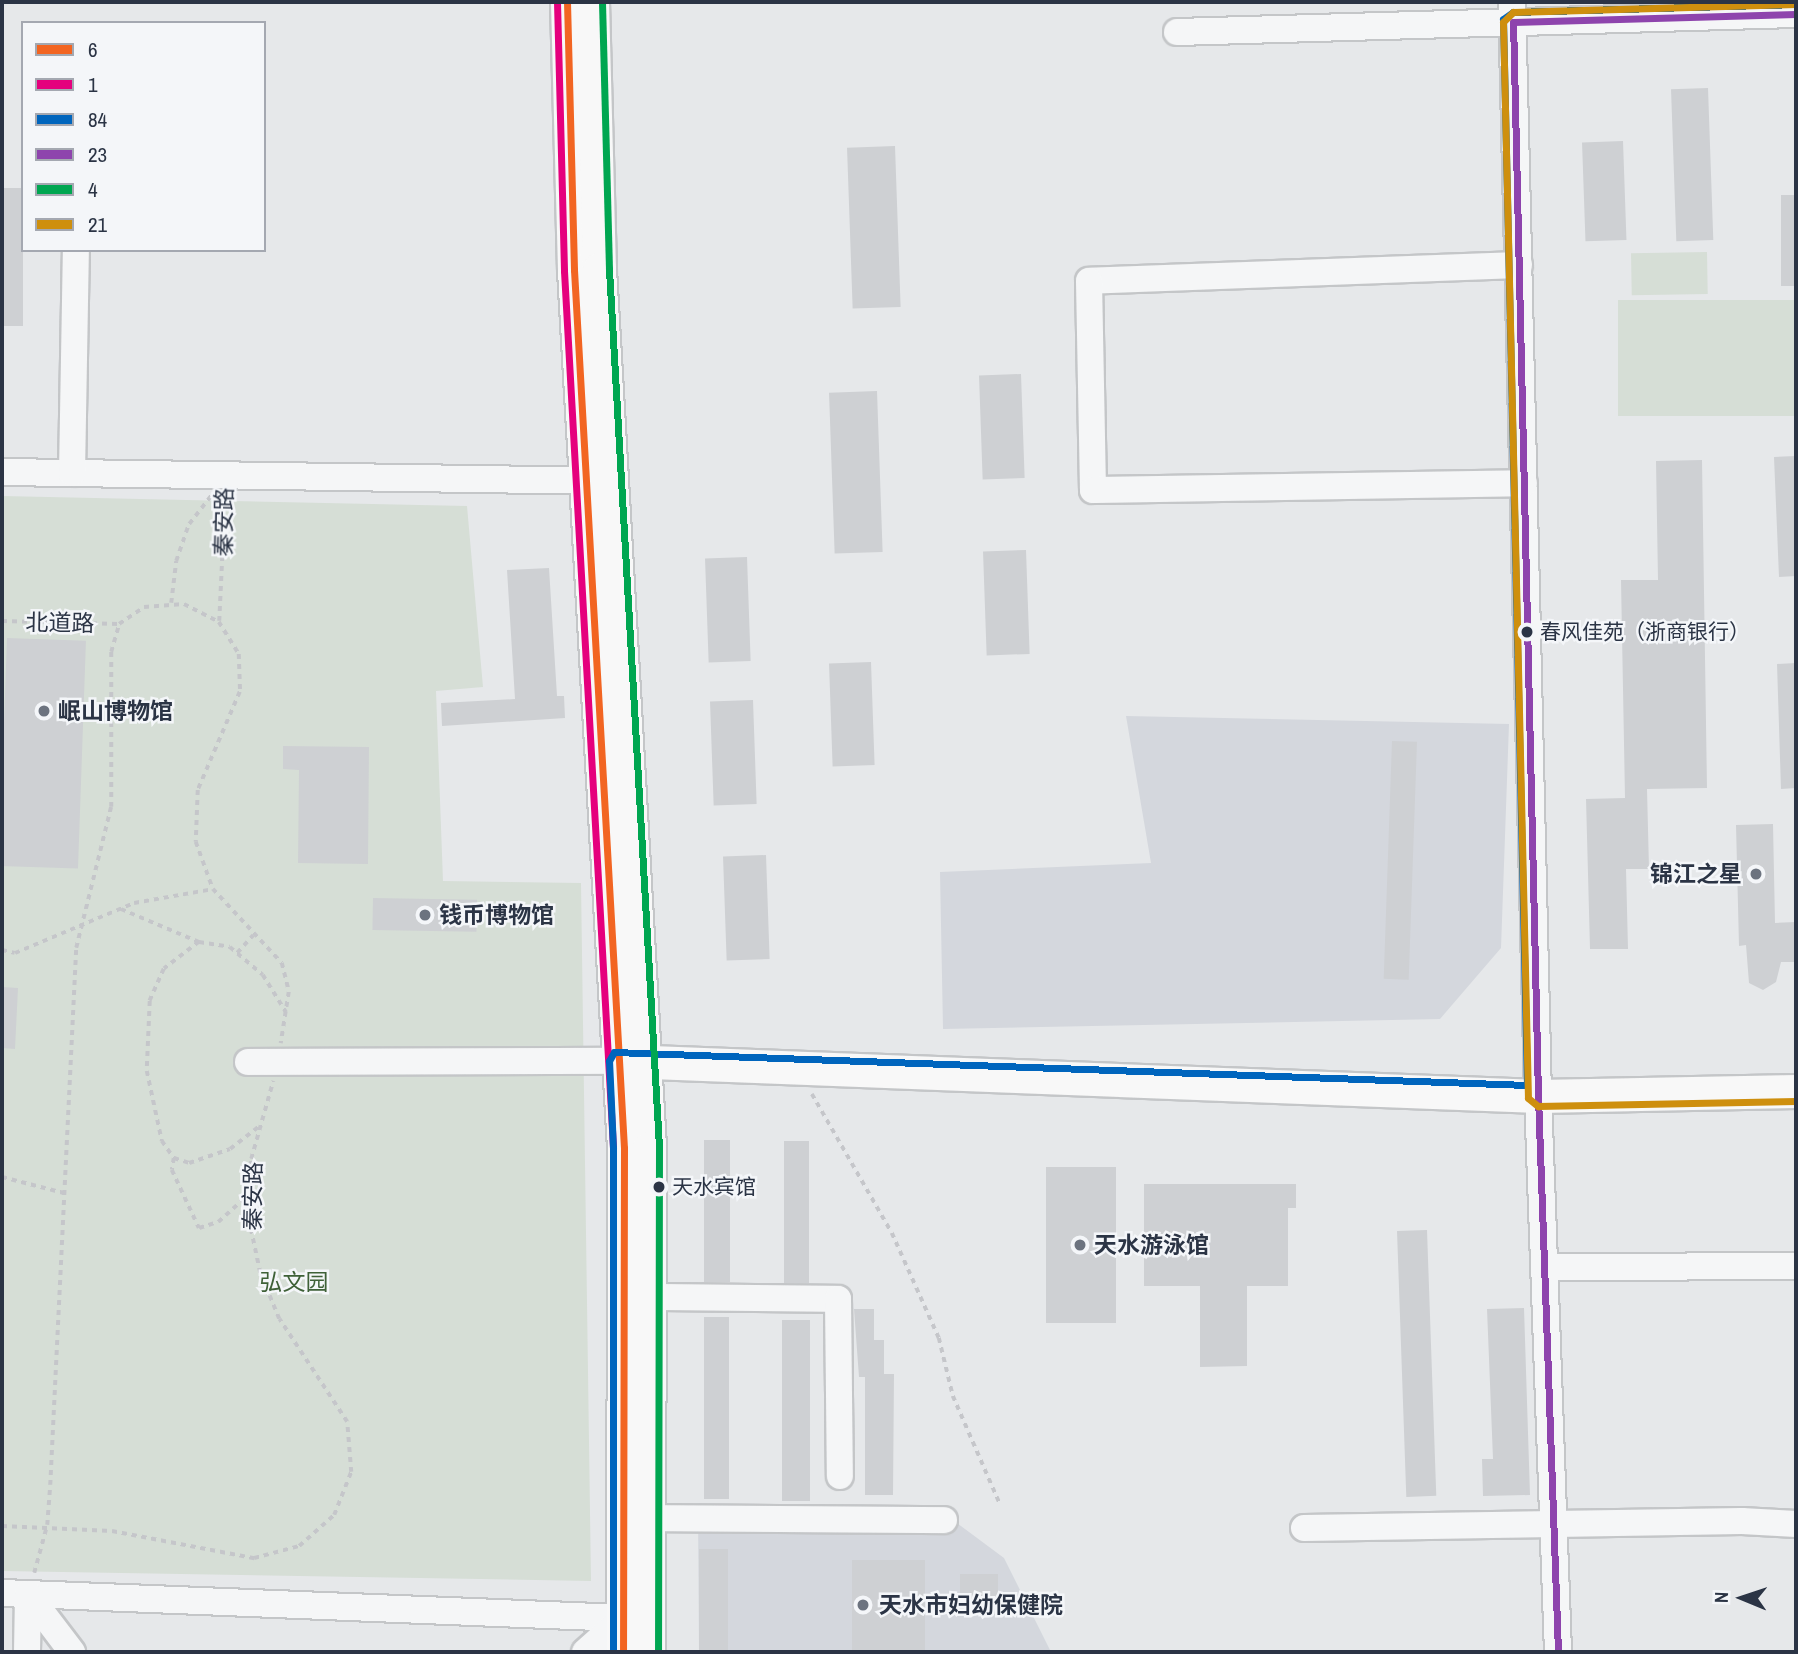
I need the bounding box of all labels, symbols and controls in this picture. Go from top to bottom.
legend [21,21,266,252]
text: 6 [88,35,98,64]
text: 1 [88,70,98,99]
text: 84 [88,105,107,134]
text: 23 [88,140,107,169]
text: 4 [88,175,98,204]
text: 21 [88,210,107,239]
street label: 秦安路 [210,487,238,557]
street label: 北道路 [25,609,95,637]
place label: 春风佳苑（浙商银行） [1540,619,1750,645]
marker: 春风佳苑（浙商银行） [1520,625,1534,639]
place label: 岷山博物馆 [58,697,173,725]
marker: 岷山博物馆 [36,703,52,719]
place label: 锦江之星 [1650,860,1742,888]
marker: 锦江之星 [1748,866,1764,882]
place label: 钱币博物馆 [439,901,554,929]
marker: 钱币博物馆 [417,907,433,923]
street label: 秦安路 [239,1161,267,1231]
place label: 天水宾馆 [672,1174,756,1200]
marker: 天水宾馆 [652,1180,666,1194]
place label: 天水游泳馆 [1094,1231,1209,1259]
marker: 天水游泳馆 [1072,1237,1088,1253]
park label: 弘文园 [260,1268,328,1296]
north arrow [1707,1563,1777,1633]
place label: 天水市妇幼保健院 [879,1591,1063,1619]
text: N [1708,1591,1734,1603]
marker: 天水市妇幼保健院 [853,1595,873,1615]

